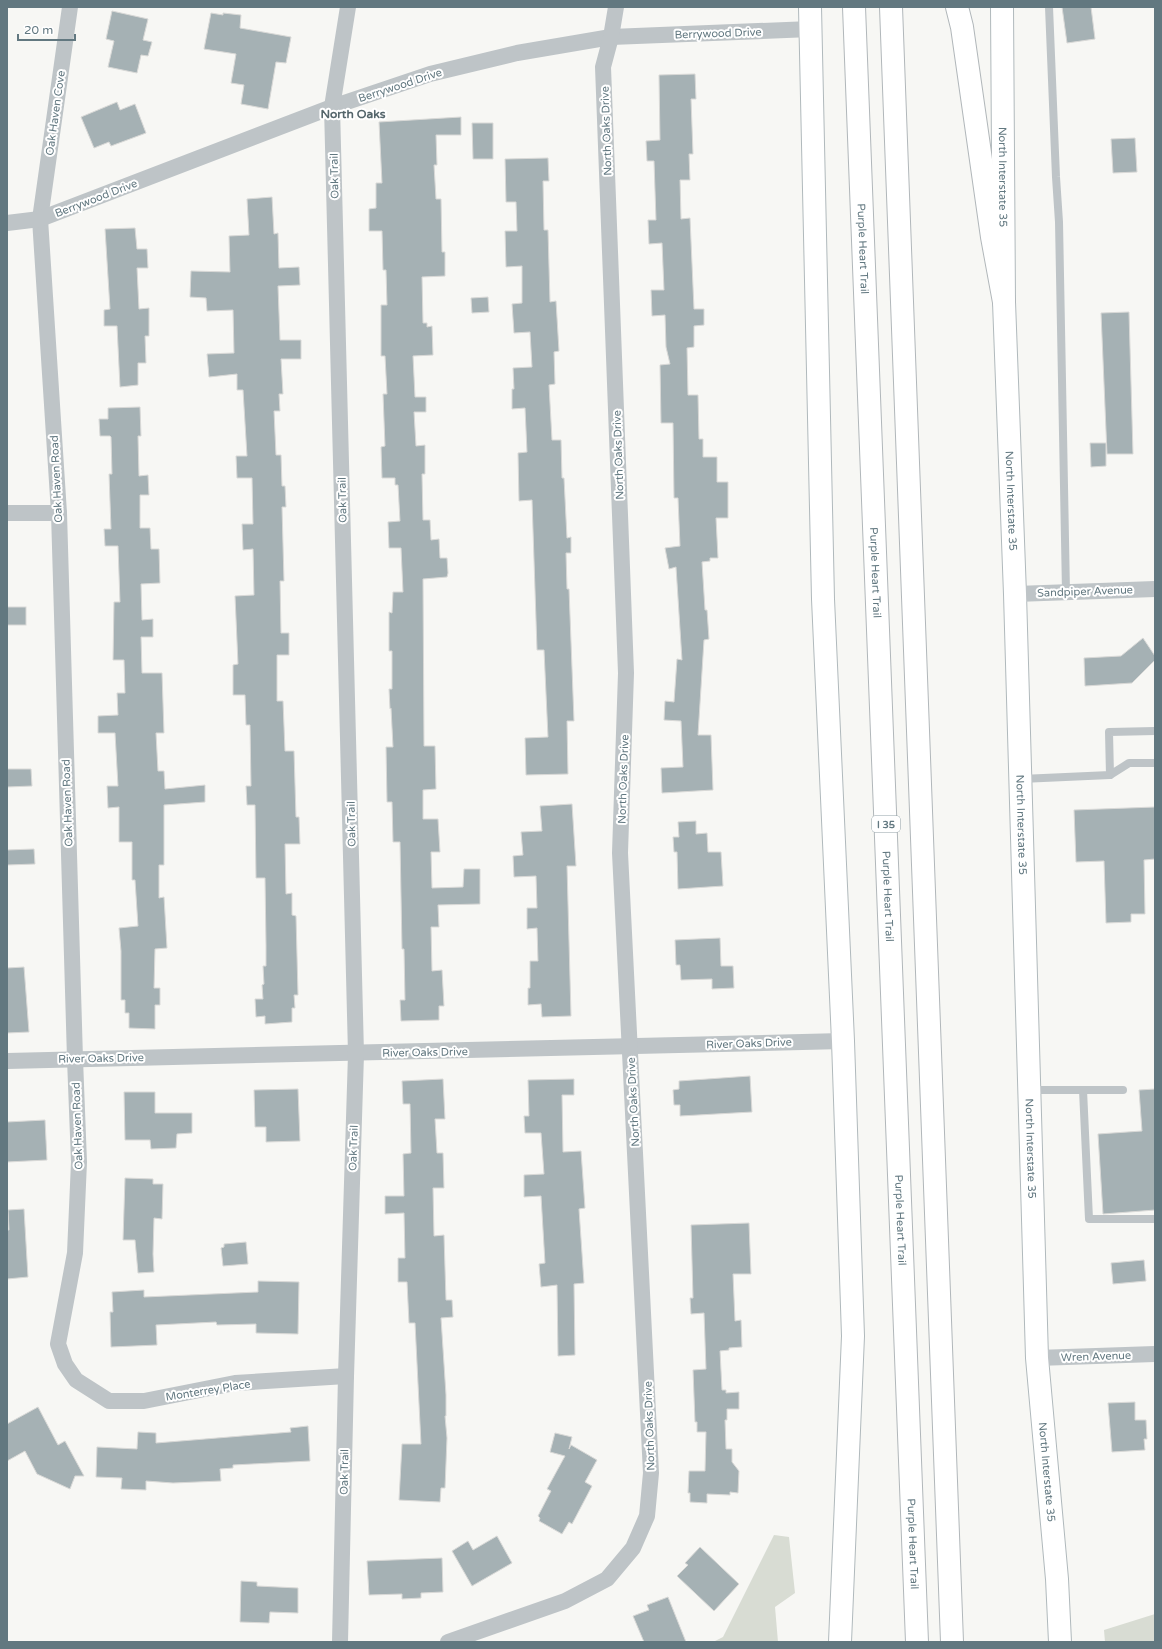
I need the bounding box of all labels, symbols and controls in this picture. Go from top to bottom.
scale bar [18,16,75,42]
text: 20 m [24,23,53,37]
street label: Berrywood Drive [674,25,762,42]
street label: Berrywood Drive [357,66,444,105]
street label: Oak Haven Cove [43,70,68,156]
street label: North Oaks Drive [598,86,615,176]
district label: North Oaks [321,107,386,121]
street label: North Interstate 35 [996,127,1009,227]
street label: Oak Trail [328,153,341,199]
street label: Berrywood Drive [53,177,139,220]
street label: Purple Heart Trail [855,203,871,295]
street label: North Oaks Drive [610,410,627,500]
street label: Oak Haven Road [48,435,65,523]
street label: North Interstate 35 [1003,451,1019,551]
street label: Oak Trail [336,477,349,523]
street label: Purple Heart Trail [867,527,884,618]
street label: Sandpiper Avenue [1037,583,1133,600]
street label: North Oaks Drive [615,734,632,824]
street label: Oak Haven Road [59,759,76,847]
street label: North Interstate 35 [1013,774,1029,875]
street label: Oak Trail [345,801,358,847]
road number: I 35 [872,816,900,832]
street label: Purple Heart Trail [880,851,896,942]
street label: River Oaks Drive [706,1036,792,1051]
street label: River Oaks Drive [382,1045,468,1060]
street label: River Oaks Drive [58,1051,144,1066]
street label: North Oaks Drive [625,1057,642,1147]
street label: Oak Haven Road [69,1082,86,1170]
street label: North Interstate 35 [1023,1098,1038,1199]
street label: Oak Trail [346,1125,361,1171]
street label: Purple Heart Trail [892,1174,908,1266]
street label: Wren Avenue [1061,1349,1131,1364]
street label: Monterrey Place [165,1377,251,1404]
street label: North Oaks Drive [641,1381,658,1471]
street label: North Interstate 35 [1036,1422,1058,1523]
street label: Oak Trail [338,1449,351,1495]
street label: Purple Heart Trail [904,1498,921,1590]

